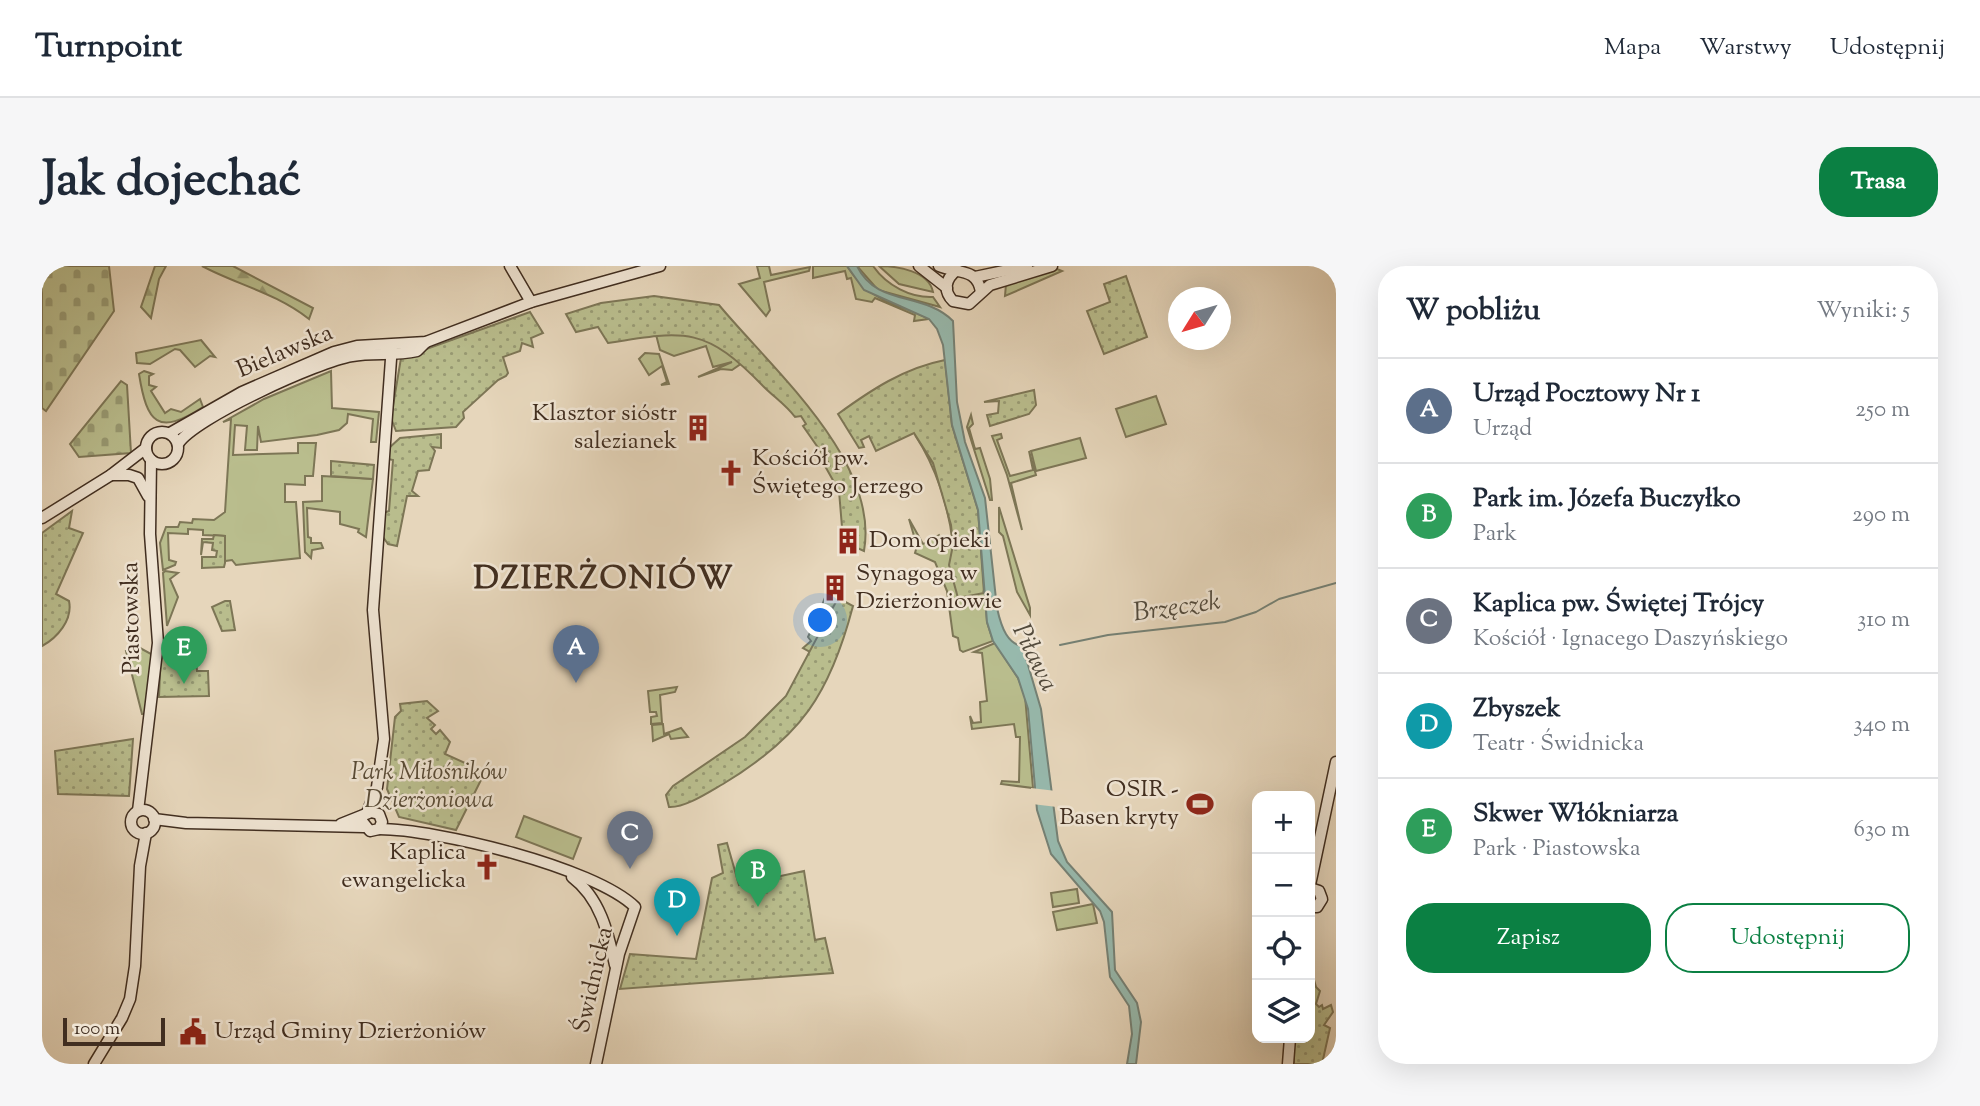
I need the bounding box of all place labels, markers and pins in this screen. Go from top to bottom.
place label: Klasztor sióstr salezianek [532,397,677,459]
building icon: Klasztor sióstr salezianek [683,413,713,443]
place label: Kościół pw. Świętego Jerzego [752,442,923,504]
church icon: Kościół pw. Świętego Jerzego [716,458,746,488]
place label: Dom opieki [869,524,990,558]
building icon: Dom opieki [833,526,863,556]
place label: Synagoga w Dzierżoniowie [856,557,1002,619]
building icon: Synagoga w Dzierżoniowie [820,573,850,603]
pin: A [553,625,599,683]
pin: E [161,626,207,684]
place label: OSIR - Basen kryty [1059,773,1179,835]
sports icon: OSIR - Basen kryty [1185,789,1215,819]
pin: C [607,811,653,869]
place label: Kaplica ewangelicka [341,836,466,898]
pin: B [735,849,781,907]
church icon: Kaplica ewangelicka [472,852,502,882]
pin: D [654,878,700,936]
place label: Urząd Gminy Dzierżoniów [214,1015,486,1049]
public building icon: Urząd Gminy Dzierżoniów [178,1017,208,1047]

